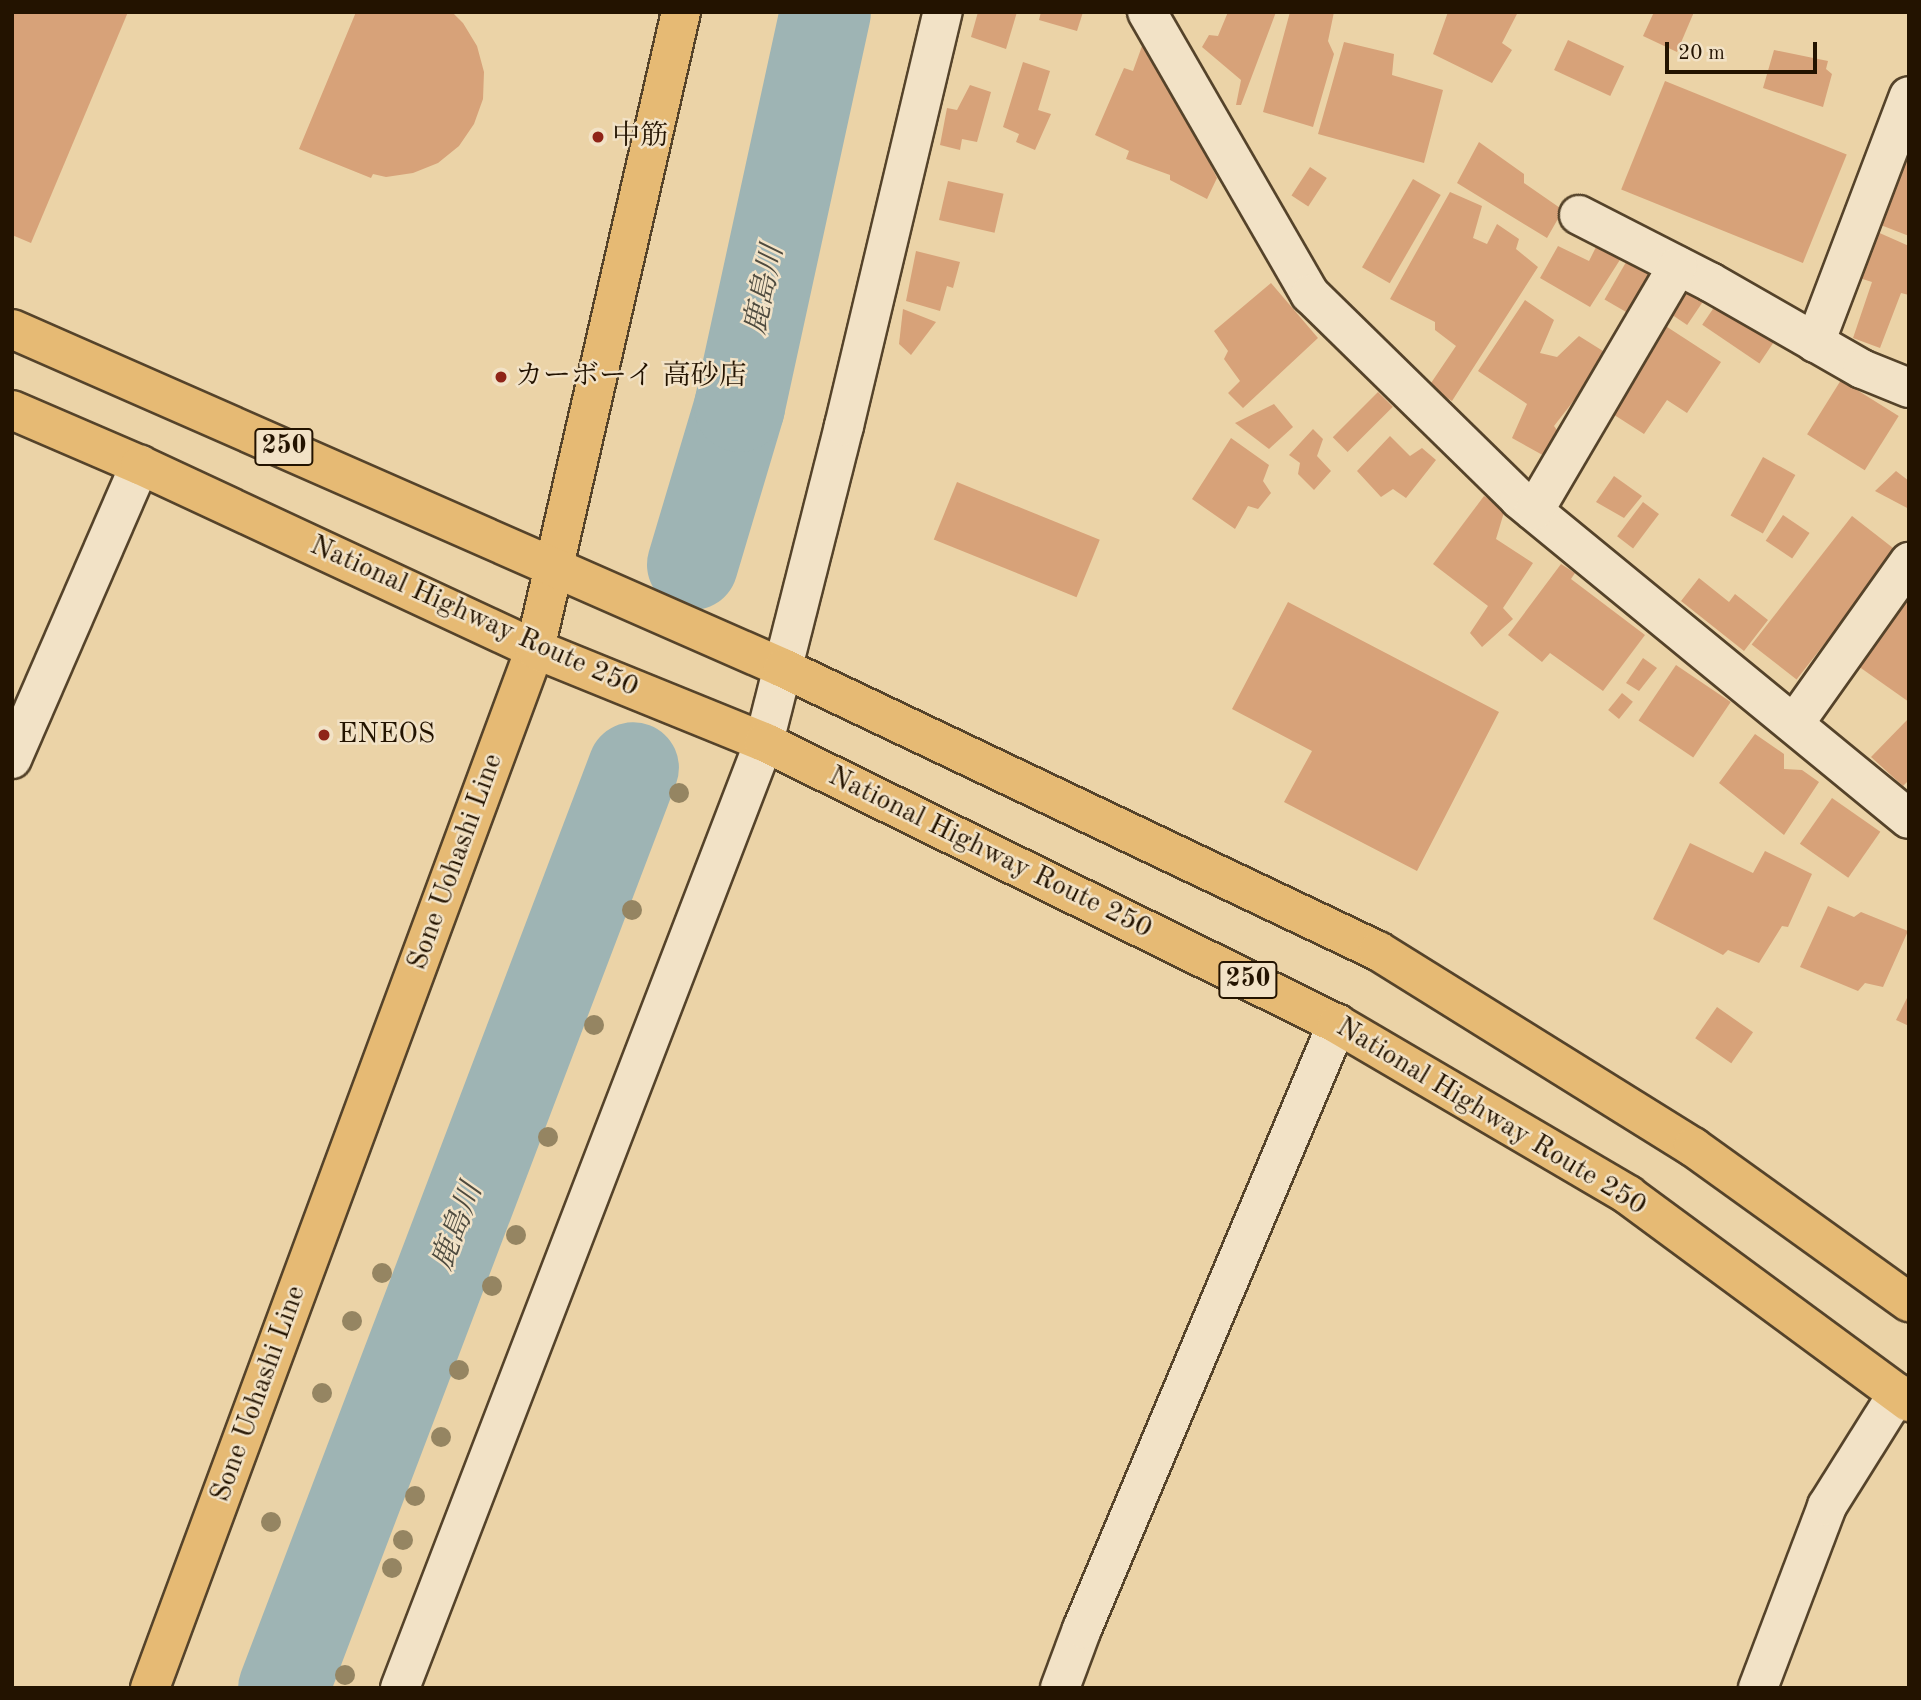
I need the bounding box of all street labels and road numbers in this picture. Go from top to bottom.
road number: 250 [254,424,314,470]
street label: National Highway Route 250 [305,529,643,705]
street label: Sone Uohashi Line [401,749,511,975]
street label: National Highway Route 250 [823,760,1157,946]
road number: 250 [1218,958,1278,1002]
street label: National Highway Route 250 [1330,1011,1652,1223]
street label: Sone Uohashi Line [204,1281,314,1507]

